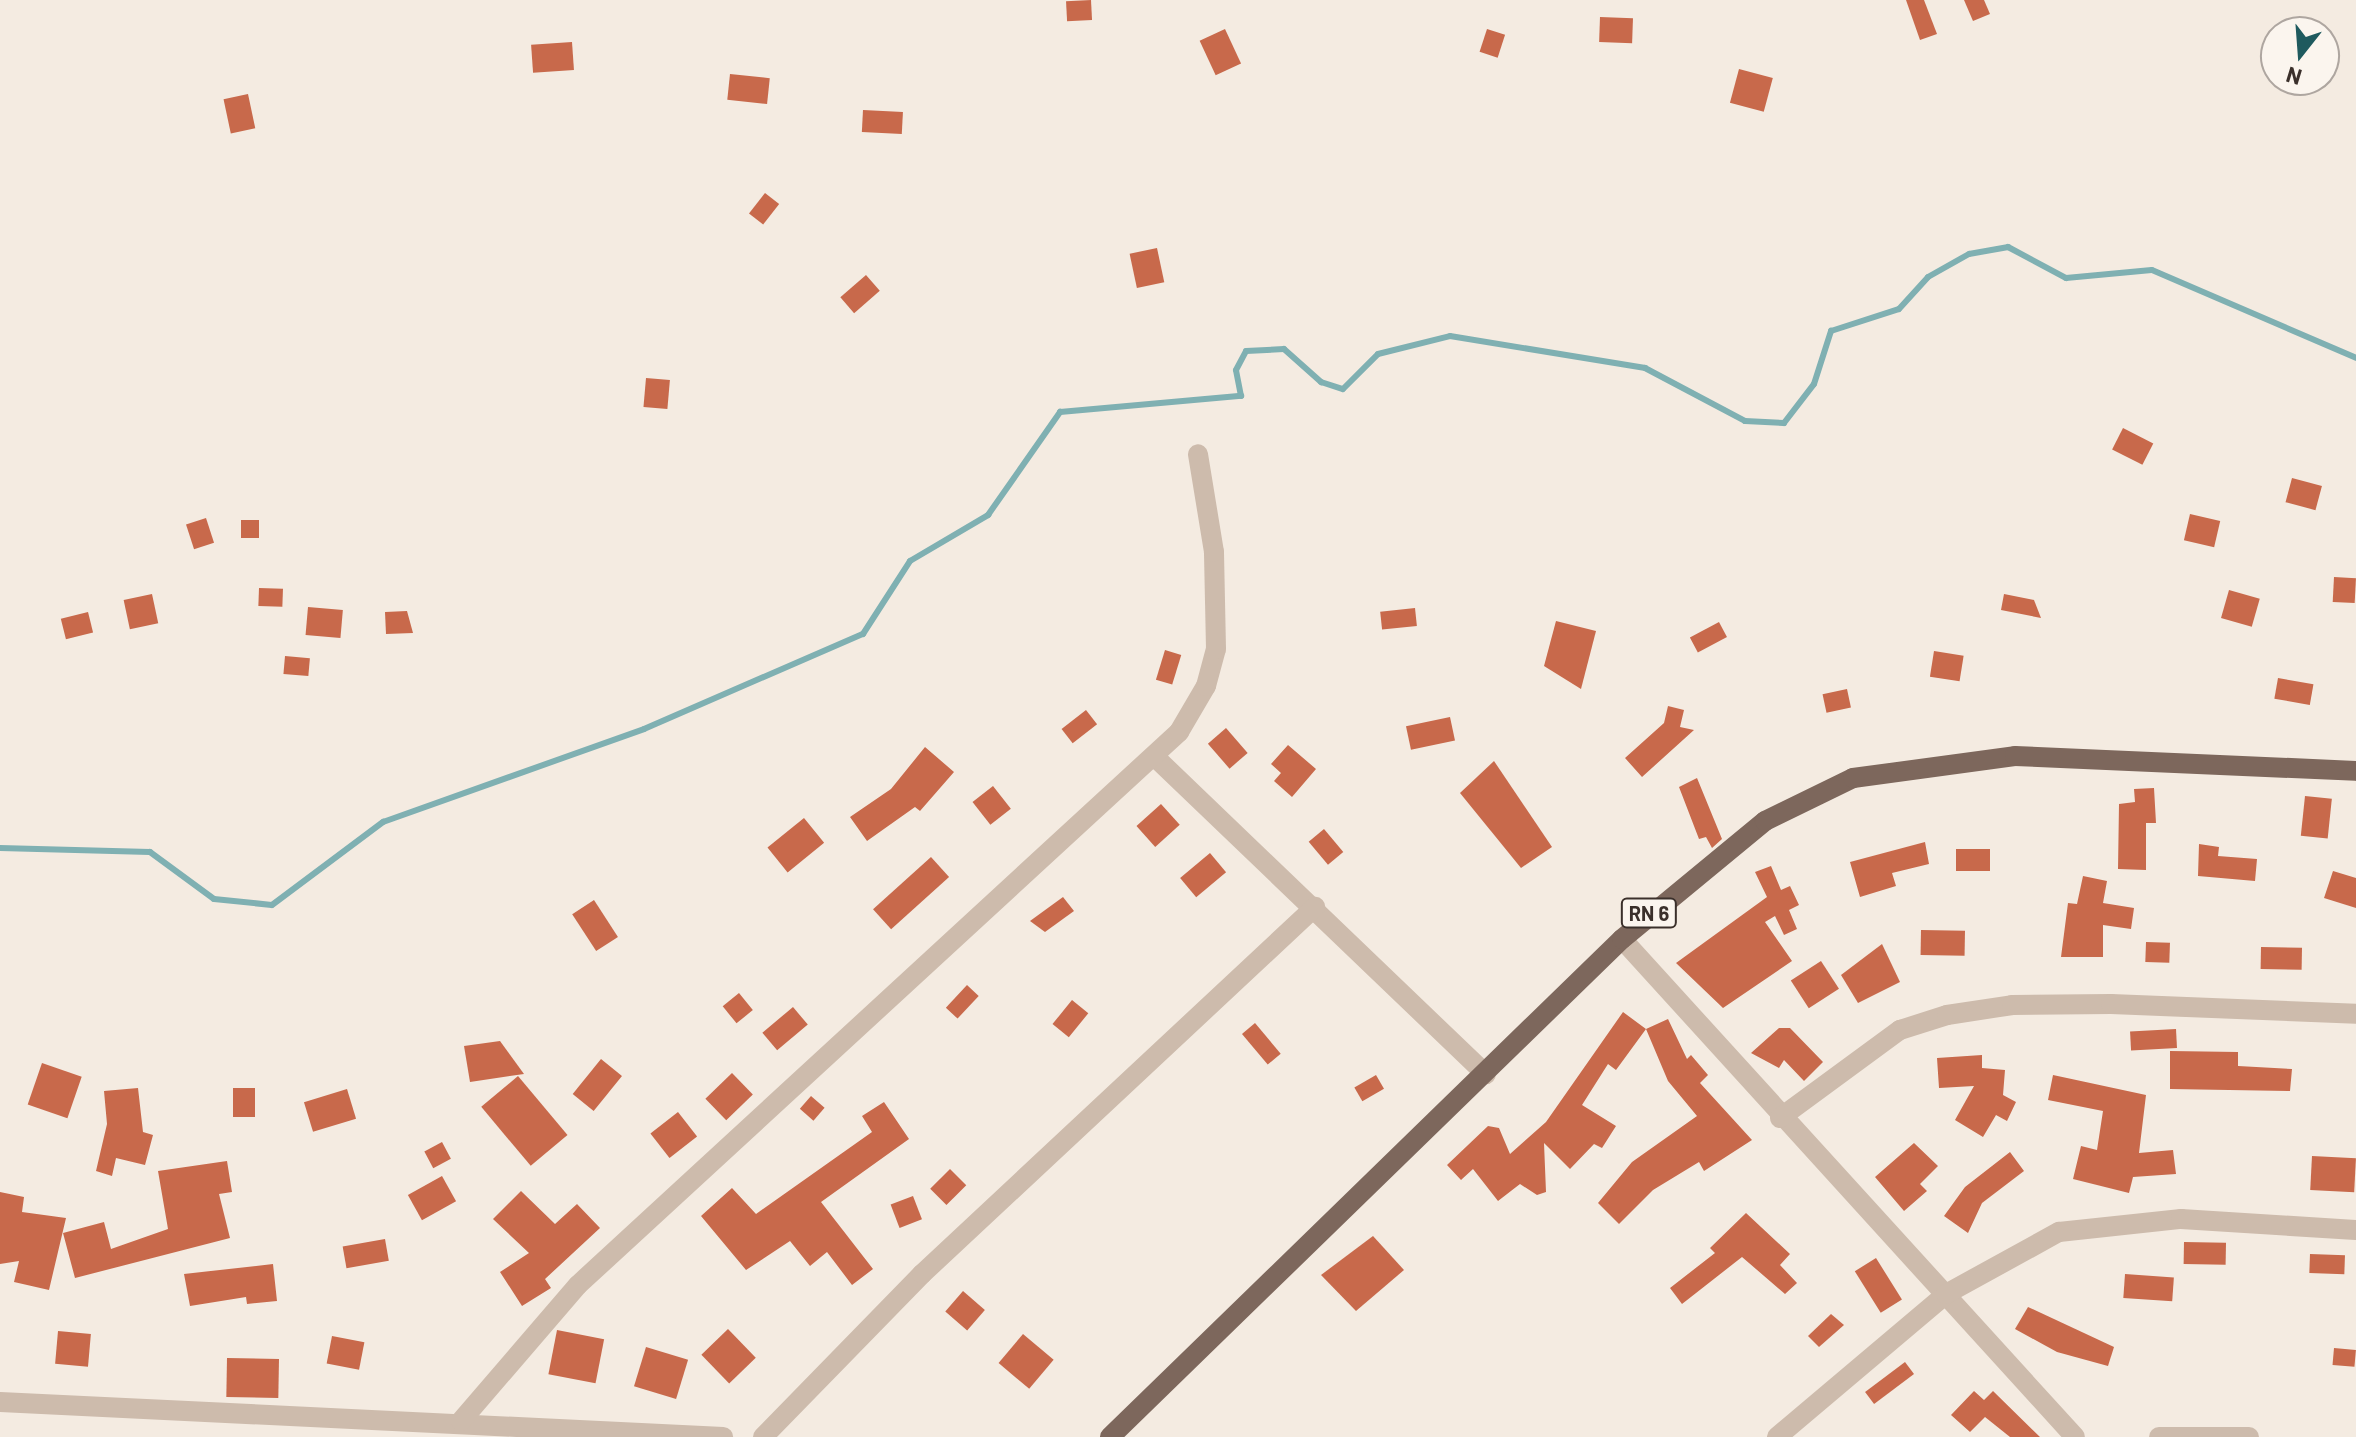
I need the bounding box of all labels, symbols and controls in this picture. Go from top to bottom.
north arrow [2260,16,2340,96]
text: N [2283,62,2304,92]
road number: RN 6 [1619,897,1679,929]

